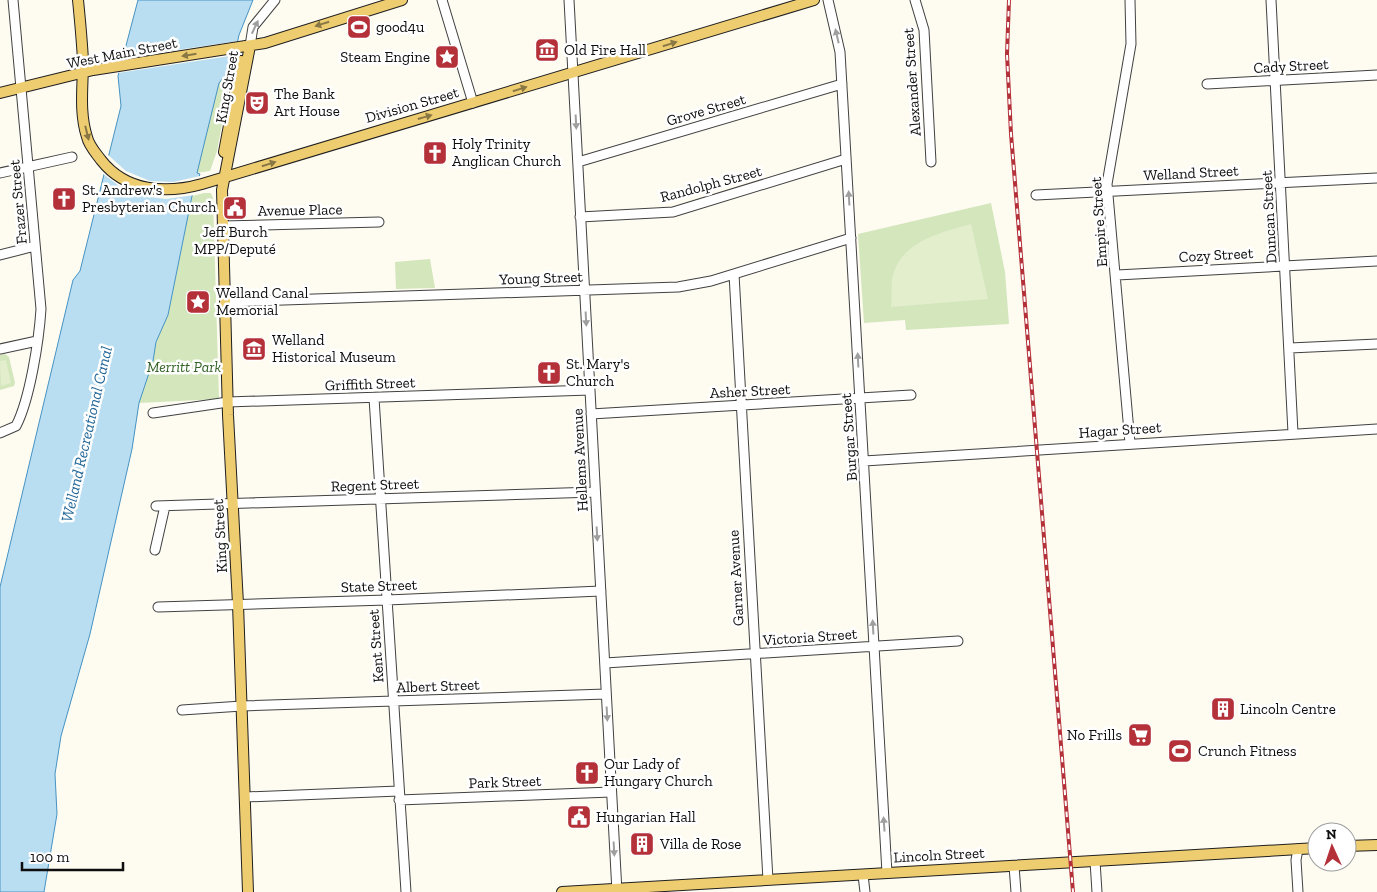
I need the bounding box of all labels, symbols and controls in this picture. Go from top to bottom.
sports icon: good4u [346,14,372,40]
place label: good4u [376,18,425,36]
one-way arrow [251,20,260,35]
one-way arrow [315,21,330,29]
one-way arrow [833,27,841,43]
street label: Alexander Street [899,27,925,137]
street label: West Main Street [65,33,179,73]
museum icon: Old Fire Hall [534,37,560,63]
one-way arrow [663,39,678,47]
place label: Old Fire Hall [564,41,646,59]
place icon: Steam Engine [434,44,460,70]
place label: Steam Engine [340,48,430,66]
street label: King Street [212,49,242,125]
one-way arrow [180,51,196,59]
street label: Cady Street [1253,55,1329,77]
street label: Division Street [363,83,461,127]
place label: The Bank Art House [274,85,340,120]
one-way arrow [512,85,527,93]
theatre icon: The Bank Art House [244,90,270,116]
street label: Grove Street [664,90,748,130]
one-way arrow [417,113,433,121]
one-way arrow [572,114,580,130]
one-way arrow [83,126,91,141]
place label: Holy Trinity Anglican Church [452,135,562,170]
church icon: Holy Trinity Anglican Church [422,140,448,166]
street label: Frazer Street [5,158,31,245]
one-way arrow [262,159,277,167]
street label: Welland Street [1143,161,1240,184]
street label: Randolph Street [658,162,764,206]
street label: Duncan Street [1258,170,1280,264]
street label: Empire Street [1087,176,1111,268]
place label: St. Andrew's Presbyterian Church [82,181,217,216]
church icon: St. Andrew's Presbyterian Church [51,186,77,212]
one-way arrow [844,190,852,206]
public building icon: Jeff Burch MPP/Deputé [222,195,248,221]
street label: Avenue Place [257,200,343,220]
place label: Jeff Burch MPP/Deputé [194,223,276,258]
street label: Cozy Street [1178,244,1254,266]
street label: Young Street [498,268,584,288]
place label: Welland Canal Memorial [216,284,309,319]
place icon: Welland Canal Memorial [185,289,211,315]
one-way arrow [582,311,590,327]
place label: Welland Historical Museum [272,331,396,366]
museum icon: Welland Historical Museum [241,336,267,362]
water label: Welland Recreational Canal [57,344,116,524]
one-way arrow [853,352,861,368]
place label: St. Mary's Church [566,355,630,390]
park label: Merritt Park [147,358,221,376]
church icon: St. Mary's Church [536,360,562,386]
street label: Griffith Street [324,373,416,395]
street label: Asher Street [709,380,791,402]
street label: Burgar Street [837,392,861,482]
street label: Hellems Avenue [568,408,592,512]
street label: Hagar Street [1078,418,1162,442]
street label: Regent Street [330,474,420,496]
street label: King Street [209,498,231,573]
one-way arrow [594,526,602,542]
street label: Garner Avenue [724,530,748,626]
street label: State Street [341,576,418,596]
street label: Kent Street [364,608,388,683]
one-way arrow [869,619,877,635]
street label: Victoria Street [761,625,858,649]
street label: Albert Street [396,676,480,696]
building icon: Lincoln Centre [1210,696,1236,722]
place label: Lincoln Centre [1240,700,1336,718]
one-way arrow [604,706,612,722]
supermarket icon: No Frills [1127,722,1153,748]
place label: No Frills [1067,726,1122,744]
sports icon: Crunch Fitness [1167,738,1193,764]
place label: Crunch Fitness [1198,742,1297,760]
place label: Our Lady of Hungary Church [604,755,713,790]
church icon: Our Lady of Hungary Church [574,760,600,786]
street label: Park Street [468,772,542,792]
public building icon: Hungarian Hall [566,804,592,830]
place label: Hungarian Hall [596,808,696,826]
one-way arrow [879,816,887,832]
north arrow [1307,822,1357,872]
text: N [1326,826,1337,843]
building icon: Villa de Rose [629,831,655,857]
place label: Villa de Rose [659,835,741,853]
scale bar [22,840,124,872]
one-way arrow [611,841,619,857]
street label: Lincoln Street [893,844,985,866]
text: 100 m [30,848,69,866]

